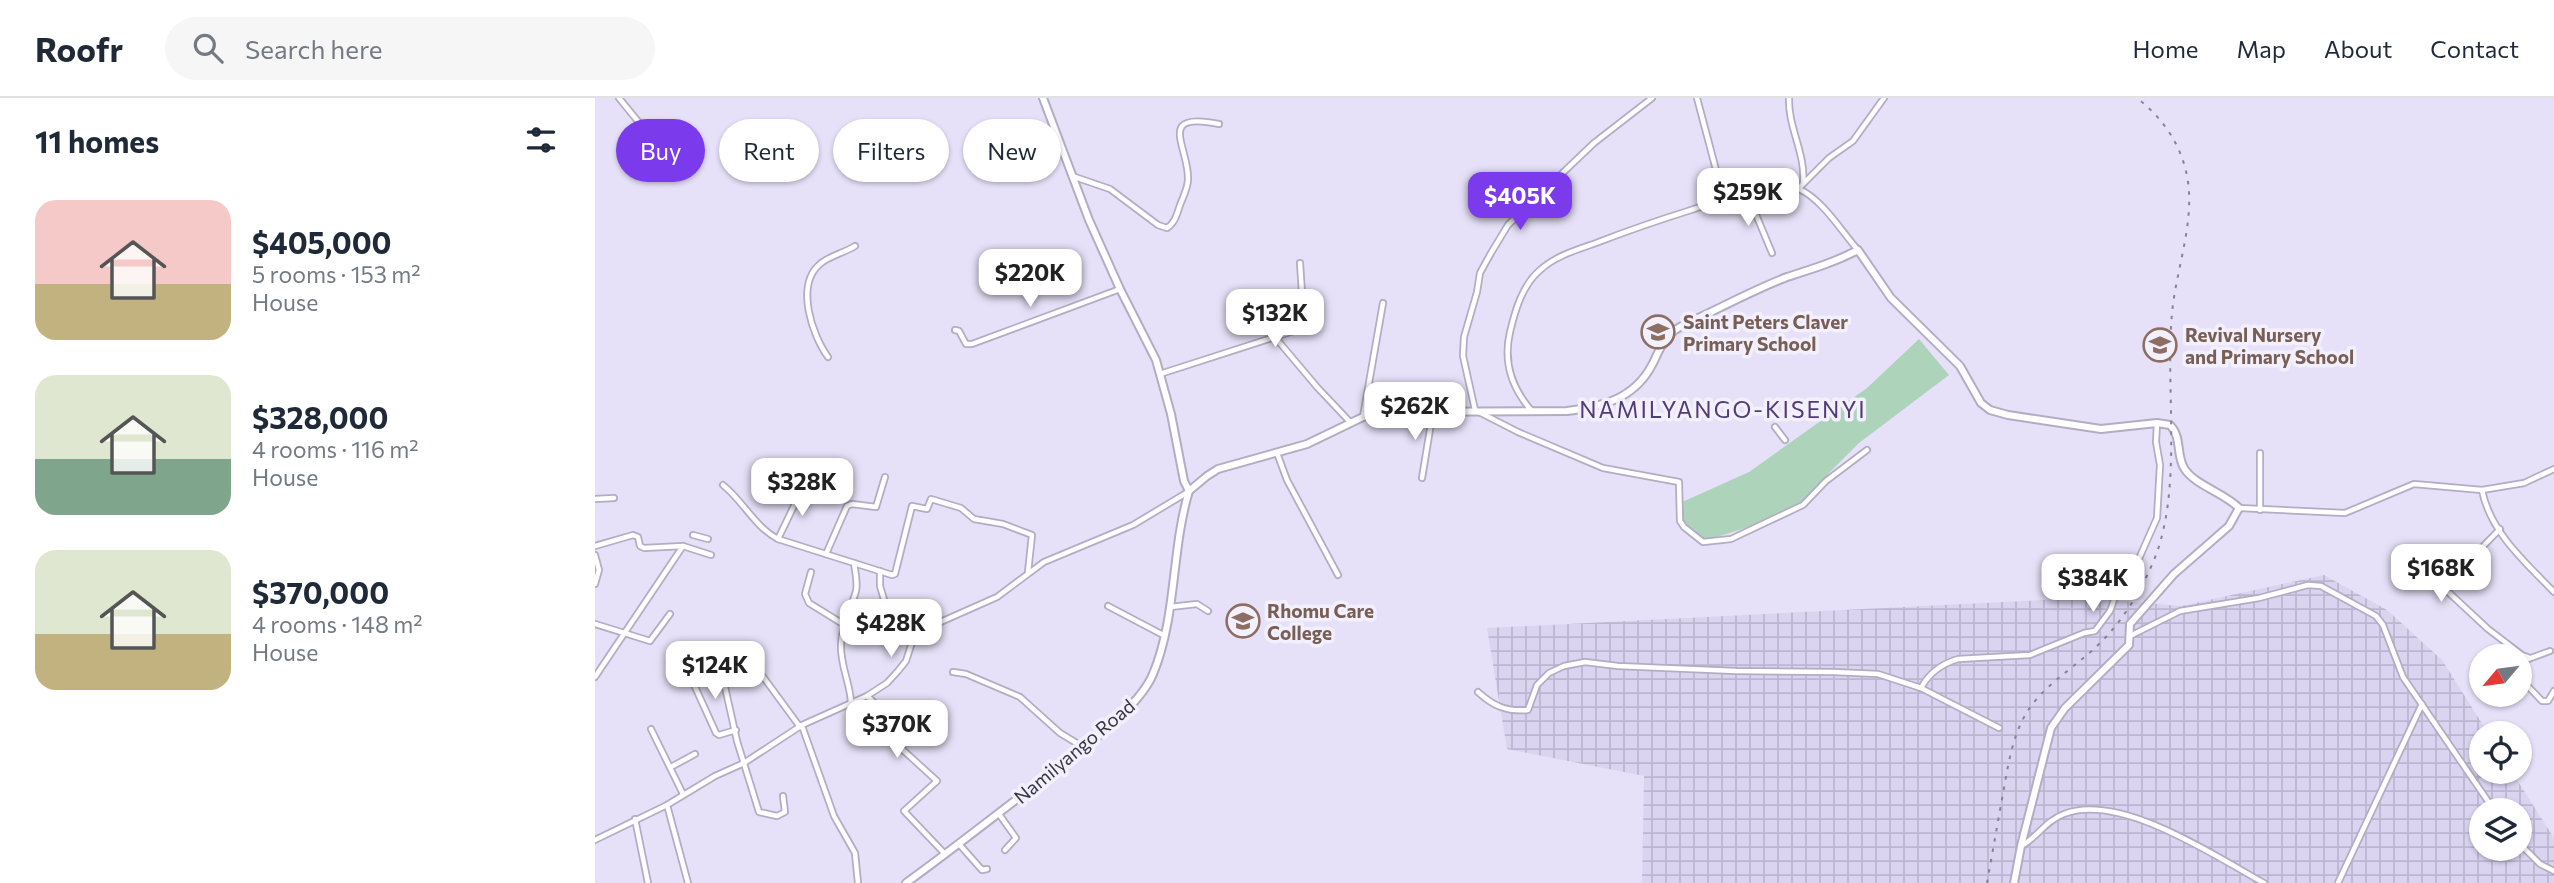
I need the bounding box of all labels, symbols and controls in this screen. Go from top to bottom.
search box [165,17,655,80]
text: Roofr [35,28,123,69]
icon: search [189,29,227,67]
text: Search here [245,33,383,64]
text: Home [2133,34,2199,63]
text: Map [2237,34,2286,63]
text: About [2324,34,2392,63]
text: Contact [2430,34,2519,63]
chip: Buy [616,119,705,182]
chip: Rent [719,119,819,182]
chip: Filters [833,119,949,182]
chip: New [963,119,1061,182]
icon: filters [522,121,560,159]
text: 11 homes [35,122,159,159]
pin: $259K [1699,169,1797,228]
pin: $405K [1471,172,1569,232]
text: $259K [1713,177,1783,205]
text: $405K [1484,181,1556,209]
text: $405,000 [252,223,392,260]
icon: home [91,228,175,312]
pin: $220K [981,250,1079,309]
text: $220K [995,258,1065,286]
text: 5 rooms · 153 m² [252,260,421,288]
text: House [252,288,318,316]
pin: $132K [1226,289,1324,349]
text: $132K [1242,298,1308,326]
place label: Saint Peters Claver Primary School [1683,310,1848,355]
school or university icon: Saint Peters Claver Primary School [1639,313,1677,351]
place label: Revival Nursery and Primary School [2185,323,2354,368]
school or university icon: Revival Nursery and Primary School [2141,326,2179,364]
pin: $262K [1366,382,1464,442]
text: $262K [1380,391,1450,419]
district label: NAMILYANGO-KISENYI [1579,395,1867,423]
text: $328,000 [252,398,388,435]
icon: home [91,403,175,487]
text: 4 rooms · 116 m² [252,435,419,463]
pin: $328K [753,458,851,518]
text: House [252,463,318,491]
text: $328K [767,467,837,495]
pin: $168K [2392,545,2490,604]
text: $168K [2407,553,2475,581]
pin: $384K [2044,554,2142,614]
text: $384K [2057,563,2129,591]
text: $370,000 [252,573,389,610]
icon: home [91,578,175,662]
place label: Rhomu Care College [1267,599,1374,644]
pin: $428K [842,600,940,659]
school or university icon: Rhomu Care College [1224,602,1262,640]
text: $428K [856,608,926,636]
text: 4 rooms · 148 m² [252,610,423,638]
text: House [252,638,318,666]
pin: $124K [666,642,764,701]
north arrow [2469,644,2532,707]
map controls [2469,644,2532,861]
text: $124K [682,650,748,678]
street label: Namilyango Road [1009,694,1139,808]
pin: $370K [848,700,946,760]
text: $370K [862,709,932,737]
button: locate [2469,721,2532,784]
button: layers [2469,798,2532,861]

